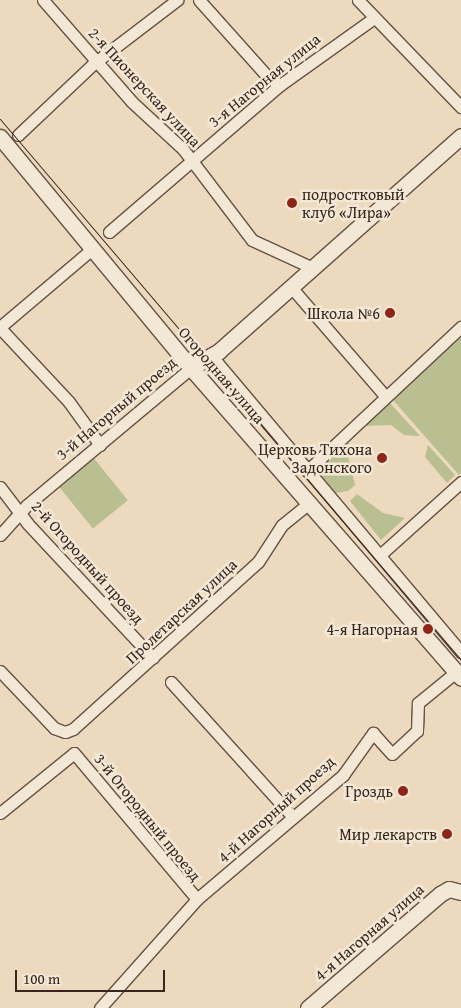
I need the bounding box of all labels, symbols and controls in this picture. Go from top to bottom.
street label: 2-я Пионерская улица [85,23,205,151]
street label: 3-я Нагорная улица [204,29,324,131]
place label: подростковый клуб «Лира» [302,184,405,222]
marker: подростковый клуб «Лира» [286,197,298,209]
place label: Школа №6 [307,303,380,323]
marker: Школа №6 [384,307,396,319]
street label: Огородная улица [175,323,269,427]
street label: 3-й Нагорный проезд [52,352,180,464]
place label: Церковь Тихона Задонского [258,439,372,477]
marker: Церковь Тихона Задонского [376,452,388,464]
street label: 2-й Огородный проезд [28,497,148,627]
street label: Пролетарская улица [121,554,241,668]
place label: 4-я Нагорная [326,619,418,639]
marker: 4-я Нагорная [422,623,434,635]
street label: 3-й Огородный проезд [91,749,205,885]
street label: 4-й Нагорный проезд [214,752,338,866]
place label: Гроздь [345,781,393,801]
marker: Гроздь [397,785,409,797]
place label: Мир лекарств [339,824,437,844]
marker: Мир лекарств [441,828,453,840]
street label: 4-я Нагорная улица [311,879,427,985]
scale bar [18,960,168,992]
text: 100 m [23,968,60,989]

